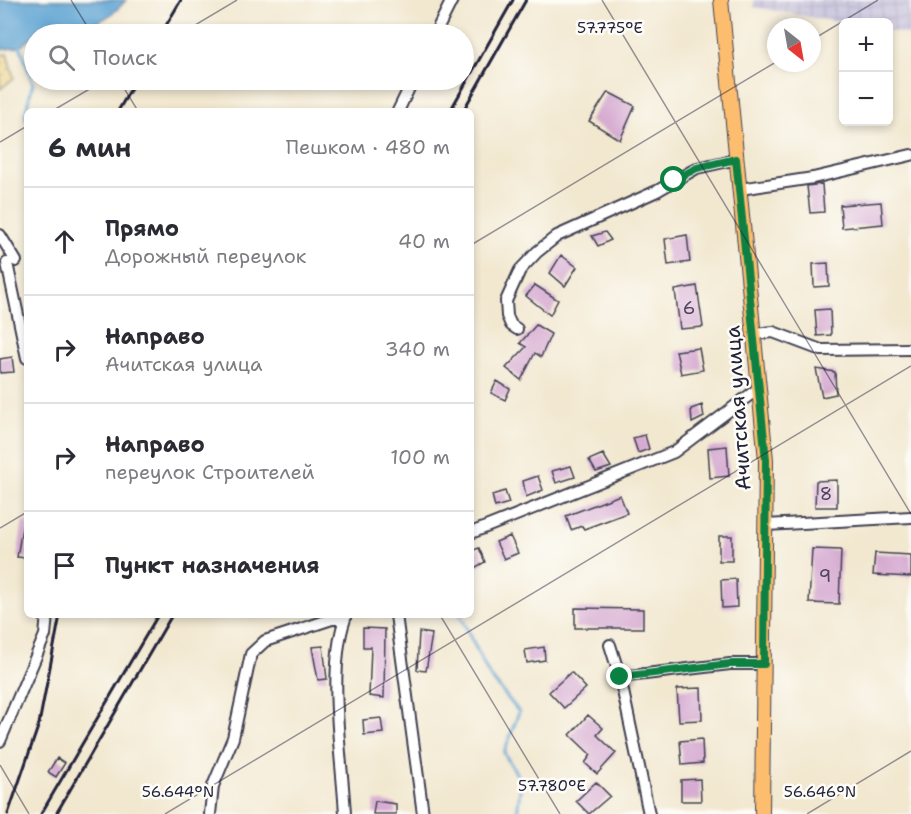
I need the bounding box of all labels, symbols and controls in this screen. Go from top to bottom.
text: 57.775°E [577,18,643,38]
north arrow [767,18,821,72]
map controls [839,18,893,126]
button: + [839,18,893,72]
search box [24,24,474,90]
icon: search [45,41,78,74]
text: Поиск [93,43,157,72]
button: − [839,72,893,126]
text: 6 мин [48,130,131,165]
text: Пешком · 480 m [286,134,450,160]
route start [660,166,686,192]
text: Прямо [105,214,179,243]
icon: ahead [48,225,81,258]
text: 40 m [398,228,450,254]
text: Дорожный переулок [105,243,306,269]
house number: 6 [683,296,695,320]
text: Направо [105,322,205,351]
street label: Ачитская улица [718,325,758,491]
icon: right [48,333,81,366]
text: 340 m [385,336,450,362]
text: Ачитская улица [105,351,263,377]
text: Направо [105,430,205,459]
icon: right [48,441,81,474]
text: 100 m [390,444,450,470]
text: переулок Строителей [105,459,315,485]
house number: 8 [820,482,832,506]
icon: arrive [48,549,81,582]
text: Пункт назначения [105,551,319,580]
house number: 9 [819,564,831,588]
route end [606,663,632,689]
text: 57.780°E [518,776,586,796]
text: 56.644°N [142,782,214,802]
text: 56.646°N [784,782,856,802]

